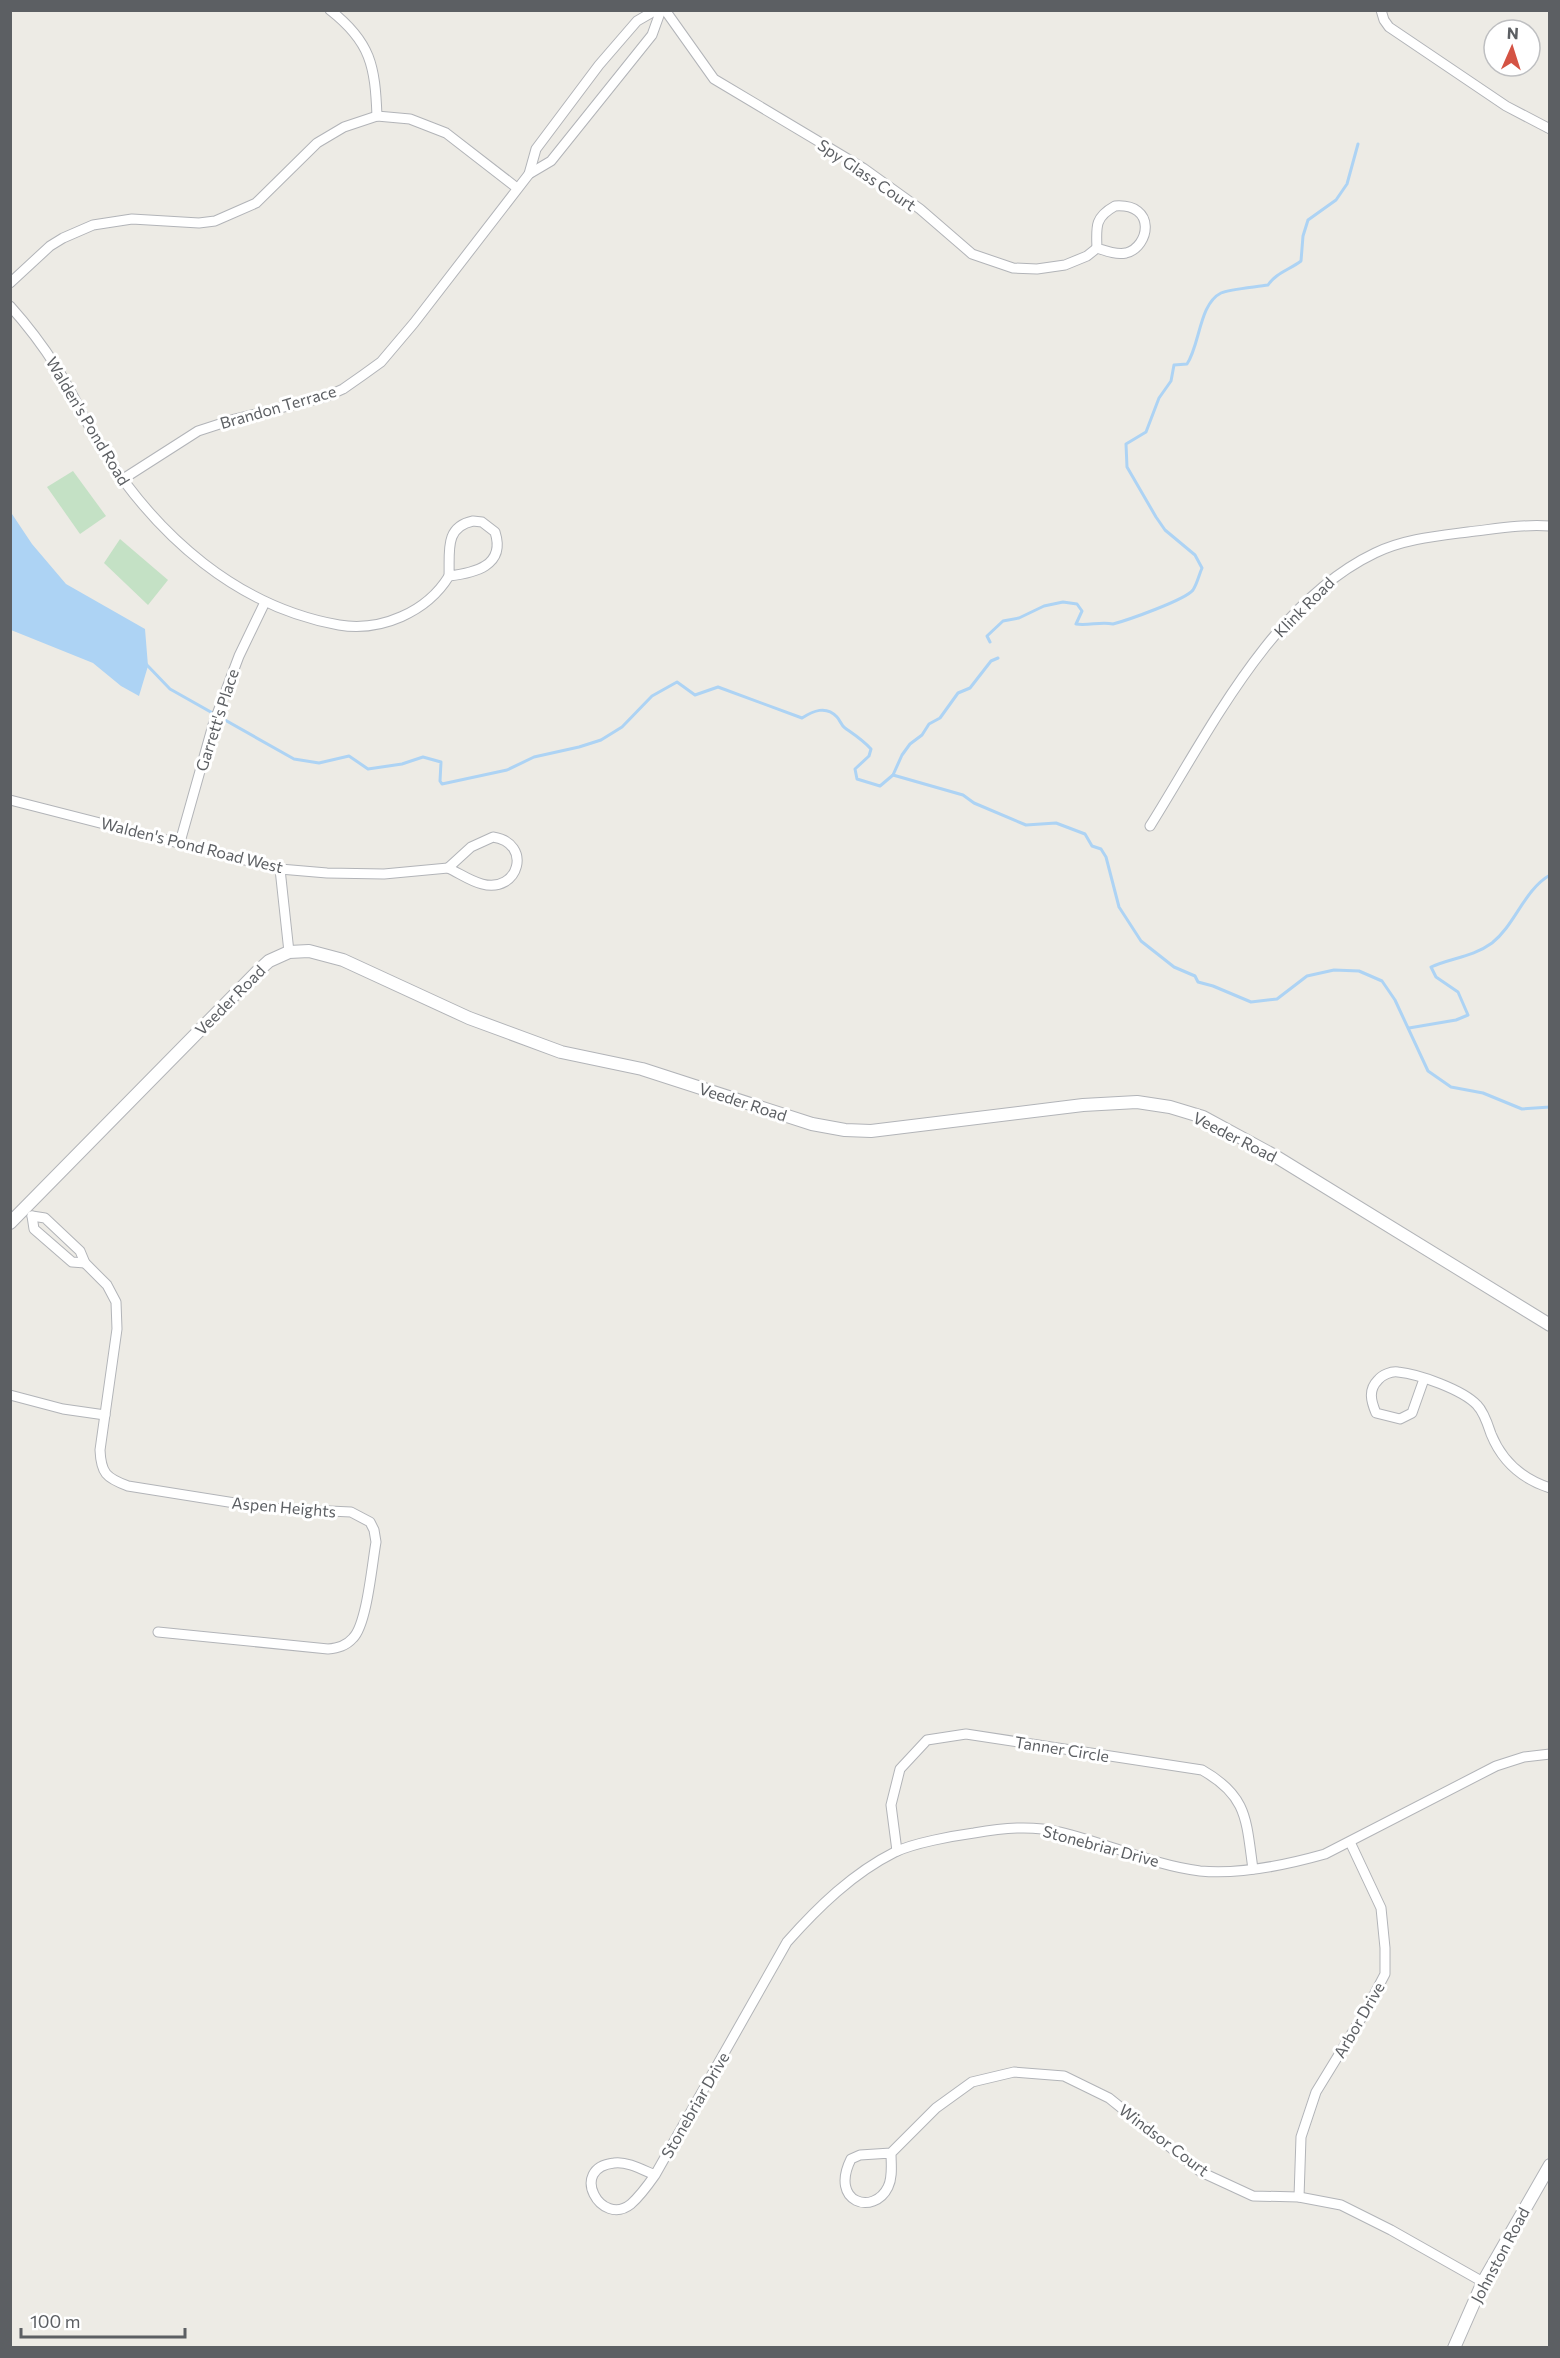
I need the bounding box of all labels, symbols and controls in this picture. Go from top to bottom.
north arrow [1482,18,1542,78]
text: N [1506,23,1519,42]
street label: Spy Glass Court [815,135,920,215]
street label: Walden's Pond Road [43,353,134,488]
street label: Brandon Terrace [218,381,338,432]
street label: Klink Road [1270,573,1338,641]
street label: Garrett's Place [191,666,242,773]
street label: Walden's Pond Road West [99,813,286,876]
street label: Veeder Road [191,961,269,1039]
street label: Veeder Road [697,1078,789,1125]
street label: Veeder Road [1190,1107,1280,1166]
street label: Aspen Heights [231,1492,337,1521]
street label: Tanner Circle [1014,1732,1111,1765]
street label: Stonebriar Drive [1041,1821,1161,1870]
street label: Arbor Drive [1329,1978,1388,2061]
street label: Stonebriar Drive [657,2048,733,2161]
street label: Windsor Court [1116,2100,1213,2180]
street label: Johnston Road [1466,2204,1533,2306]
scale bar [21,2301,184,2339]
text: 100 m [30,2310,80,2332]

